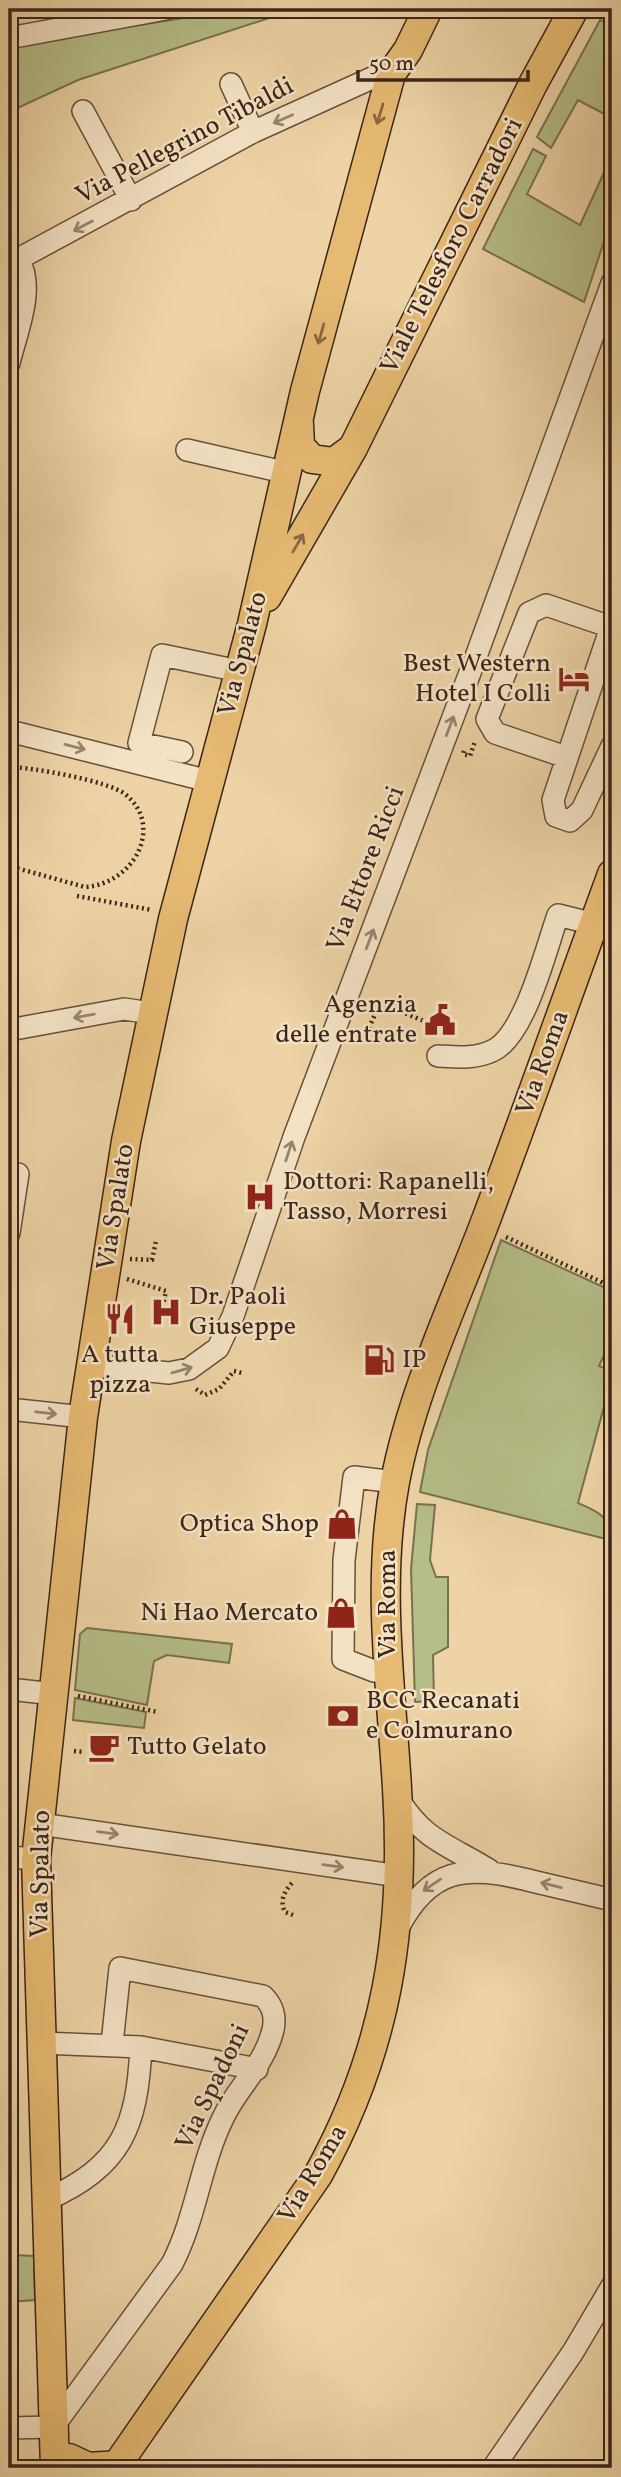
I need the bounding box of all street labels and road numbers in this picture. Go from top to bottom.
street label: Via Pellegrino Tibaldi [70,68,300,214]
street label: Viale Telesforo Carradori [372,112,532,380]
street label: Via Spalato [209,588,277,720]
street label: Via Ettore Ricci [318,781,414,957]
street label: Via Roma [507,1005,579,1121]
street label: Via Spalato [88,1141,144,1273]
street label: Via Roma [370,1549,406,1659]
street label: Via Spalato [22,1810,60,1938]
street label: Via Spadoni [167,2018,259,2156]
street label: Via Roma [269,2118,357,2230]

